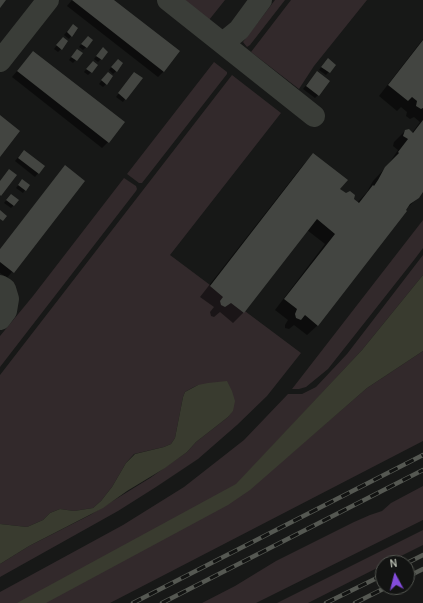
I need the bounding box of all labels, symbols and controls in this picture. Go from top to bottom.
north arrow [375,555,415,595]
text: N [389,557,398,571]

